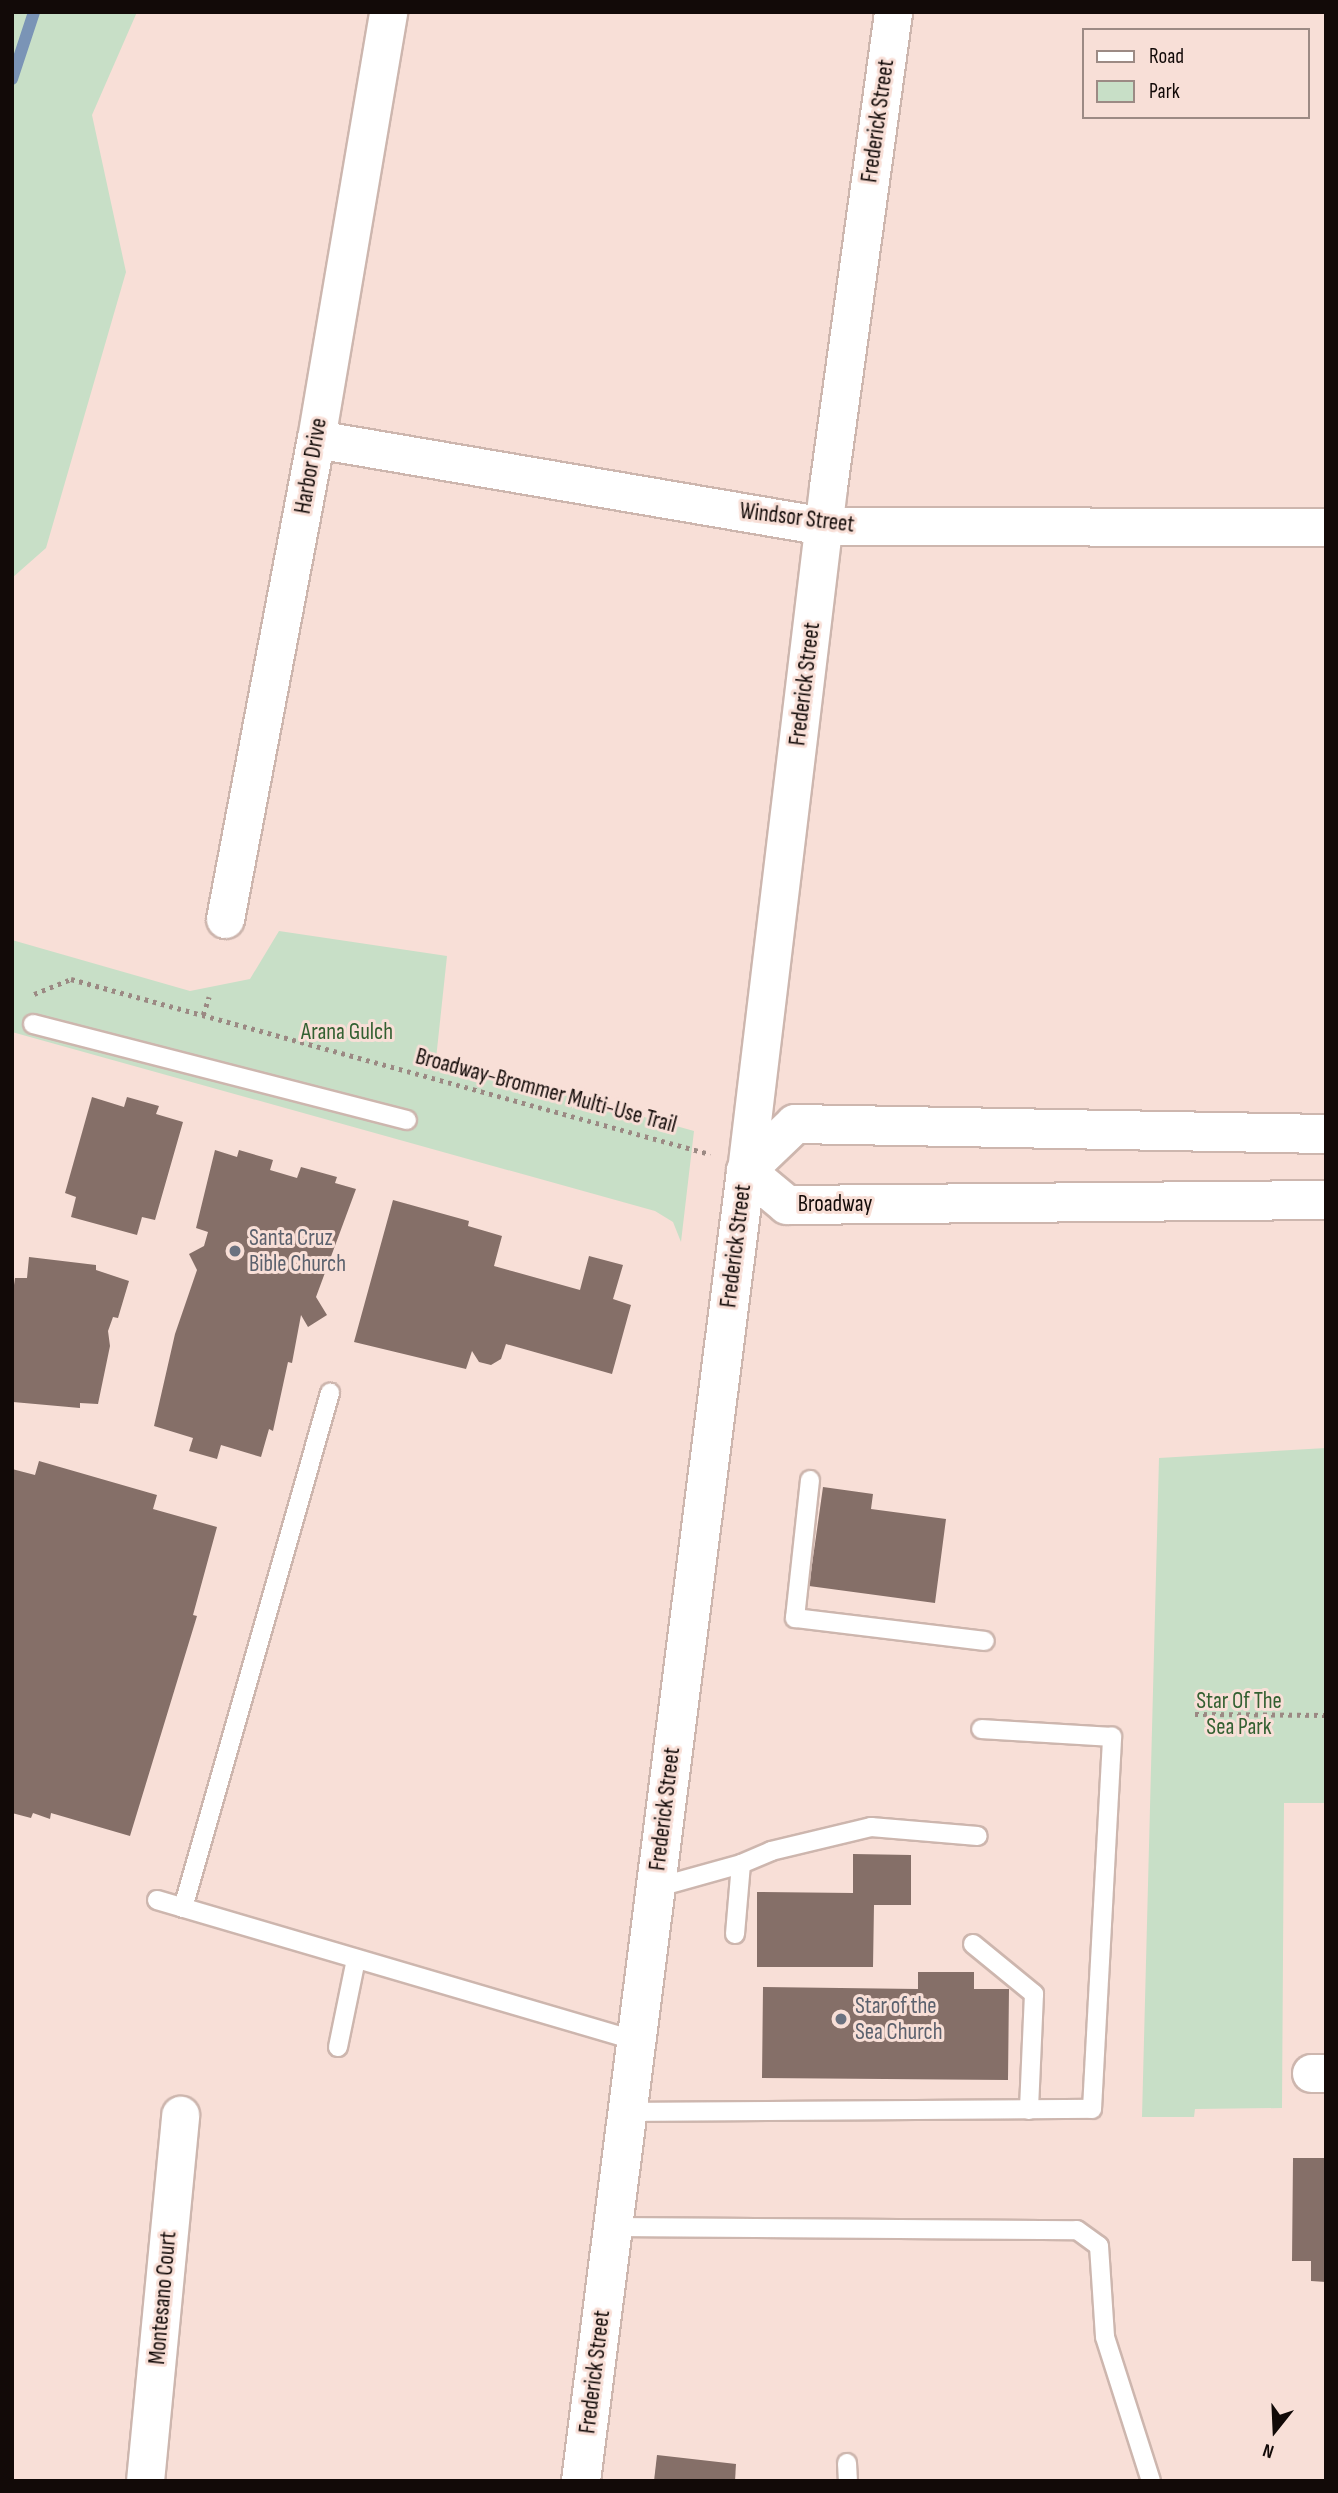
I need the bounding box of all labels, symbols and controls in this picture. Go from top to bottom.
legend [1082,28,1310,119]
text: Road [1149,44,1184,69]
street label: Frederick Street [856,58,900,184]
text: Park [1149,79,1180,104]
street label: Harbor Drive [289,416,333,516]
street label: Windsor Street [738,497,856,539]
street label: Frederick Street [784,621,826,747]
park label: Arana Gulch [301,1018,393,1046]
street label: Broadway-Brommer Multi-Use Trail [413,1043,679,1139]
street label: Frederick Street [715,1183,757,1309]
street label: Broadway [798,1190,872,1218]
place label: Santa Cruz Bible Church [249,1224,346,1278]
marker: Santa Cruz Bible Church [227,1243,243,1259]
park label: Star Of The Sea Park [1196,1687,1282,1741]
street label: Frederick Street [644,1746,686,1872]
place label: Star of the Sea Church [855,1992,942,2046]
marker: Star of the Sea Church [833,2011,849,2027]
street label: Montesano Court [143,2230,183,2366]
street label: Frederick Street [574,2309,616,2435]
north arrow [1240,2395,1310,2465]
text: N [1260,2438,1277,2463]

